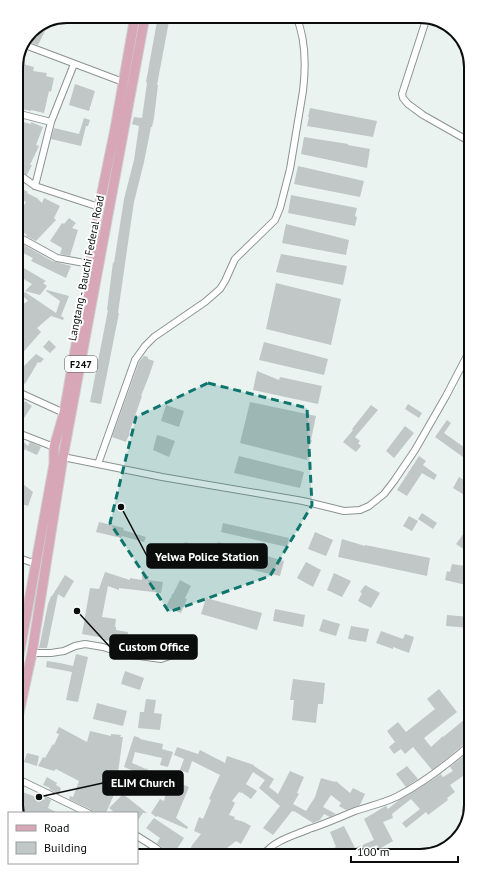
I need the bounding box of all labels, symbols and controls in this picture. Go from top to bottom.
street label: Langtang - Bauchi Federal Road [65,194,107,342]
road number: F247 [65,356,97,372]
callout: Yelwa Police Station [147,544,267,568]
text: Yelwa Police Station [154,549,259,564]
callout: Custom Office [110,635,197,659]
text: Custom Office [119,639,189,654]
callout: ELIM Church [103,771,183,795]
text: ELIM Church [111,775,175,790]
legend [8,812,138,864]
text: Road [44,820,69,835]
scale bar [351,838,458,864]
text: Building [44,840,87,855]
text: 100 m [357,844,390,859]

